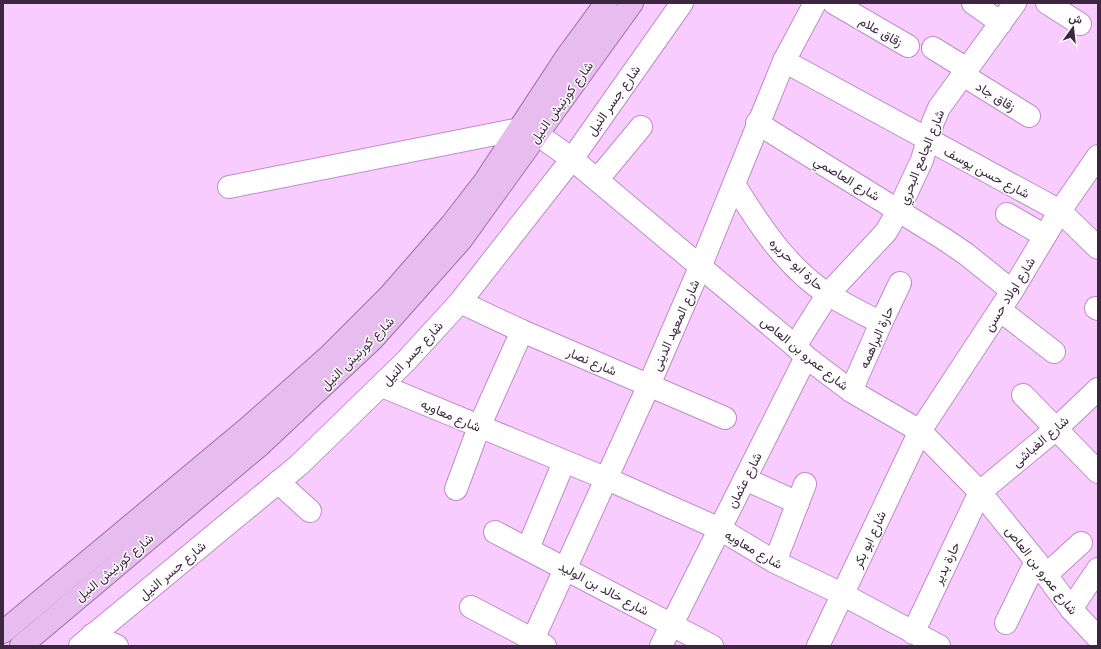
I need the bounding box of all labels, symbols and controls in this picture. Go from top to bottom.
north arrow [1053,8,1093,48]
text: ش [1067,9,1084,27]
street label: زقاق علام [856,11,906,51]
street label: شارع كورنيش النيل [525,57,598,147]
street label: شارع جسر النيل [582,61,645,140]
street label: زقاق جاد [973,77,1019,115]
street label: شارع الجامع البحري [894,107,950,208]
street label: شارع حسن يوسف [940,142,1033,203]
street label: شارع العاصمي [810,151,883,207]
street label: حارة ابو حريره [766,233,828,295]
street label: شارع اولاد حسن [979,253,1040,335]
street label: شارع المعهد الدينى [647,276,704,374]
street label: حارة البراهمه [854,303,898,371]
street label: شارع كورنيش النيل [316,312,399,395]
street label: شارع عمرو بن العاص [757,312,853,395]
street label: شارع جسر النيل [377,317,447,390]
street label: شارع نصار [563,342,620,380]
street label: شارع معاويه [418,394,484,437]
street label: شارع الغباشى [1008,411,1073,472]
street label: شارع عثمان [722,449,767,512]
street label: شارع ابو بكر [848,508,891,572]
street label: شارع عمرو بن العاص [1001,522,1082,619]
street label: شارع معاويه [721,525,786,574]
street label: شارع كورنيش النيل [71,529,158,606]
street label: شارع جسر النيل [135,537,210,604]
street label: حارة بدير [928,538,964,588]
street label: شارع خالد بن الوليد [555,557,652,620]

